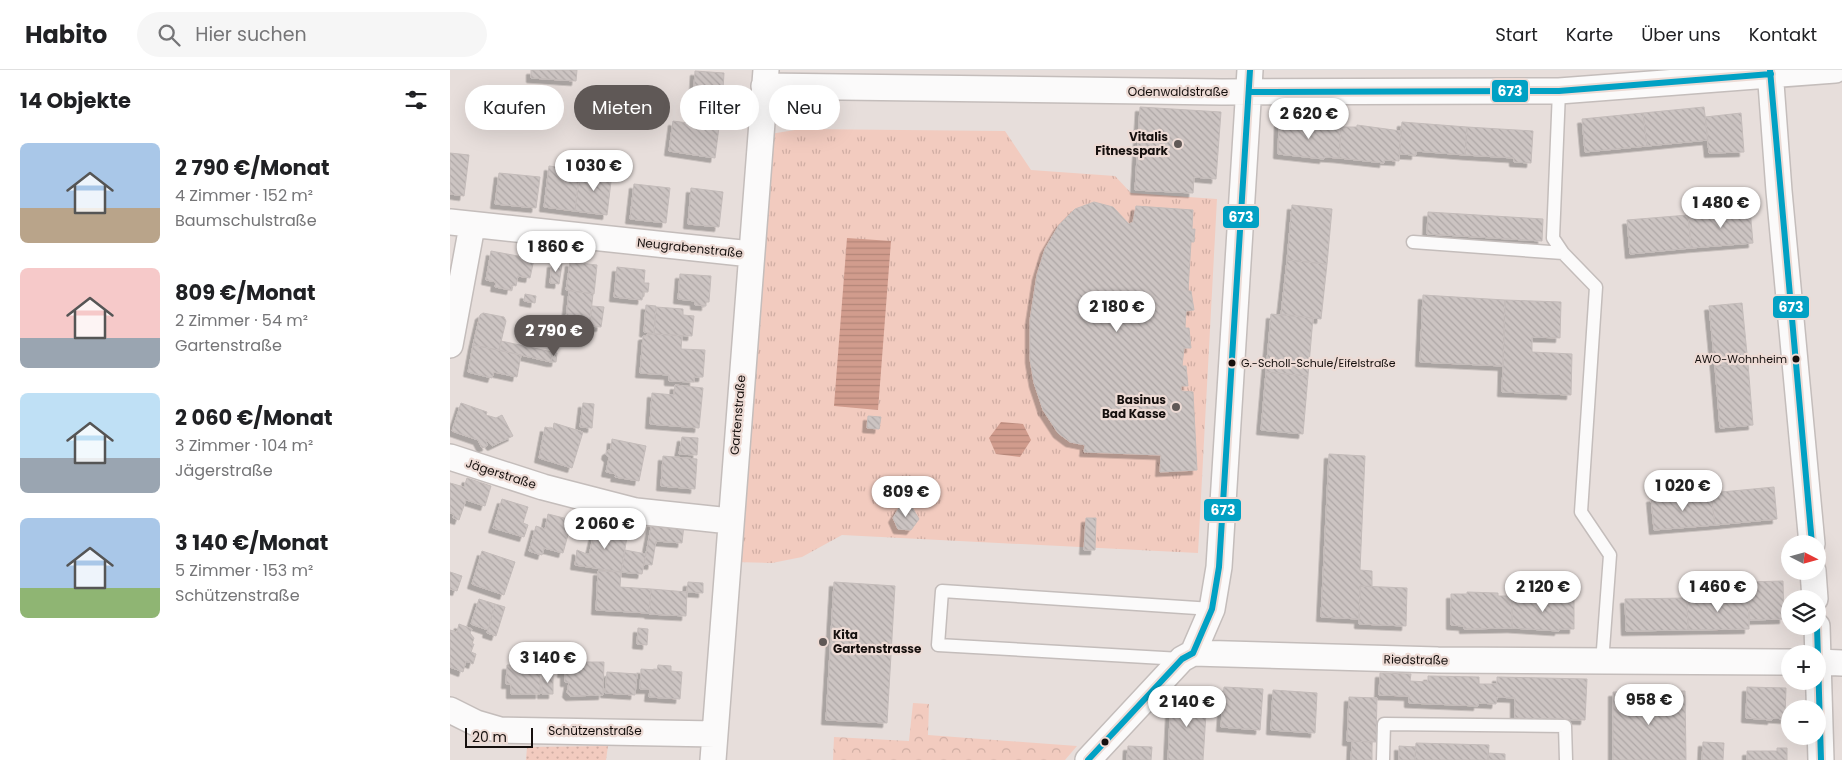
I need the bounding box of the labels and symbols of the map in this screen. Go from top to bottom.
line badge: 673 [1491,79,1529,103]
text: 673 [1498,81,1522,101]
street label: Odenwaldstraße [1128,83,1228,100]
pin: 2 620 € [1263,98,1355,140]
place label: Vitalis Fitnesspark [1095,128,1169,159]
marker: Vitalis Fitnesspark [1172,138,1184,150]
pin: 1 030 € [548,150,640,192]
pin: 1 480 € [1675,186,1767,229]
line badge: 673 [1222,205,1260,229]
text: 673 [1229,207,1253,227]
pin: 1 860 € [510,230,602,273]
street label: Neugrabenstraße [636,233,744,262]
pin: 2 180 € [1071,290,1163,333]
line badge: 673 [1772,295,1810,319]
text: 673 [1779,297,1803,317]
pin: 2 790 € [508,314,600,357]
place label: AWO-Wohnheim [1694,351,1787,367]
marker: AWO-Wohnheim [1791,354,1801,364]
place label: G.-Scholl-Schule/Eifelstraße [1241,355,1396,371]
marker: G.-Scholl-Schule/Eifelstraße [1227,358,1237,368]
street label: Gartenstraße [726,374,749,456]
place label: Basinus Bad Kasse [1102,391,1167,422]
marker: Basinus Bad Kasse [1170,401,1182,413]
street label: Jägerstraße [464,454,539,493]
pin: 1 020 € [1637,470,1729,512]
pin: 809 € [871,476,941,518]
line badge: 673 [1203,498,1242,522]
text: 673 [1211,500,1235,520]
pin: 2 060 € [559,508,651,550]
north arrow [1781,535,1826,580]
pin: 2 120 € [1497,570,1589,613]
pin: 1 460 € [1672,570,1764,613]
place label: Kita Gartenstrasse [833,626,922,657]
marker: Kita Gartenstrasse [817,636,829,648]
pin: 3 140 € [502,642,594,684]
street label: Riedstraße [1384,650,1448,669]
pin: 958 € [1614,684,1684,726]
pin: 2 140 € [1141,686,1233,728]
street label: Schützenstraße [548,722,642,739]
scale bar [465,725,532,748]
unlabelled marker [1100,737,1110,747]

